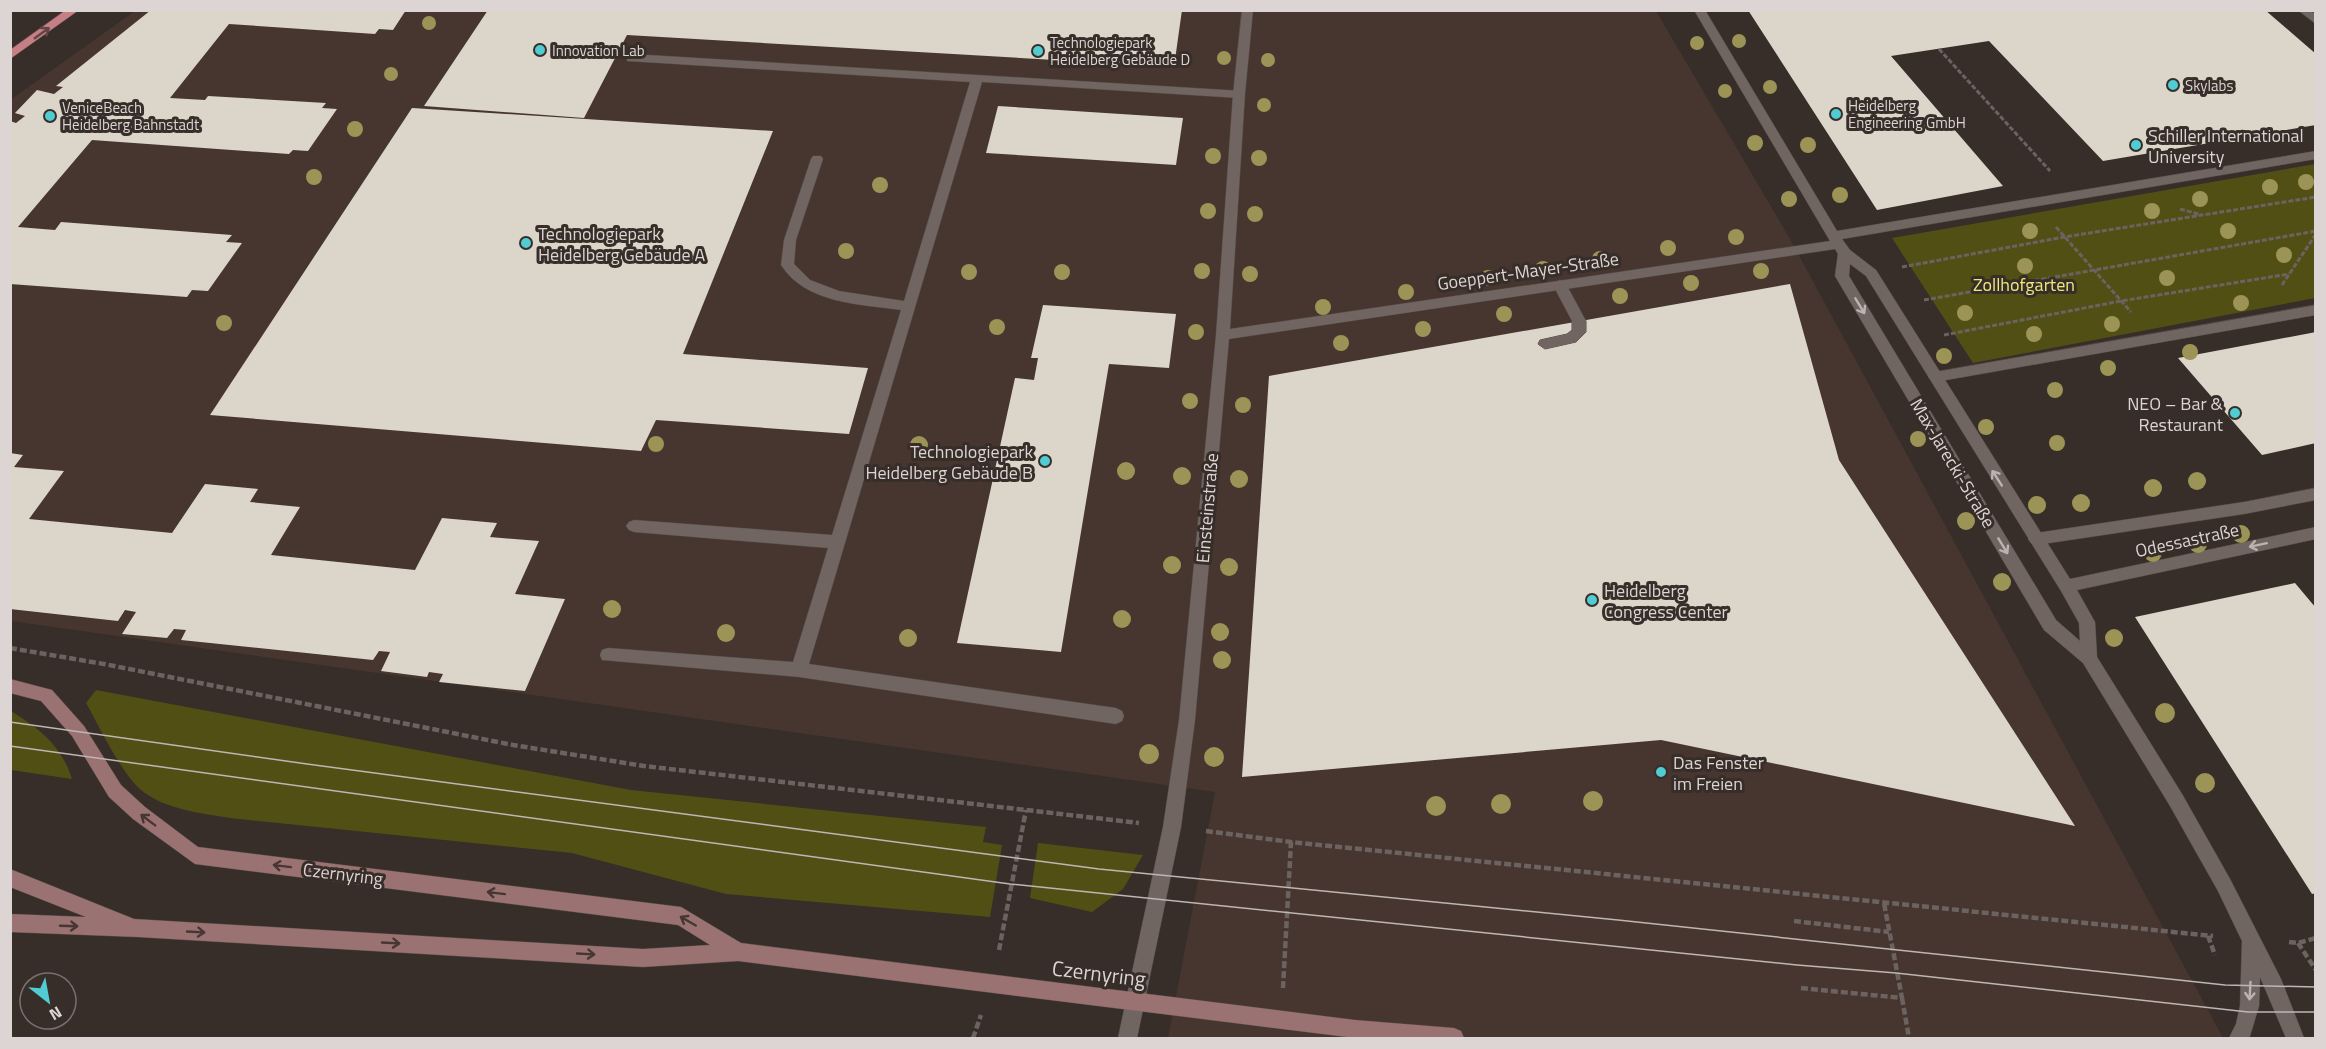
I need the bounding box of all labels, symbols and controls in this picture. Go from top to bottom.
one-way arrow [33,27,50,39]
place label: Technologiepark Heidelberg Gebäude D [1050,31,1190,71]
place label: Innovation Lab [552,39,645,62]
marker: Innovation Lab [533,43,547,57]
marker: Technologiepark Heidelberg Gebäude D [1031,44,1045,58]
place label: Skylabs [2185,74,2233,97]
marker: Skylabs [2166,78,2180,92]
place label: Heidelberg Engineering GmbH [1848,94,1966,134]
place label: VeniceBeach Heidelberg Bahnstadt [62,96,200,136]
marker: Heidelberg Engineering GmbH [1829,107,1843,121]
marker: VeniceBeach Heidelberg Bahnstadt [43,109,57,123]
place label: Schiller International University [2148,122,2304,170]
marker: Schiller International University [2129,138,2143,152]
place label: Technologiepark Heidelberg Gebäude A [538,220,706,268]
marker: Technologiepark Heidelberg Gebäude A [519,236,533,250]
street label: Goeppert-Mayer-Straße [1436,245,1620,297]
park label: Zollhofgarten [1973,271,2075,298]
one-way arrow [1854,297,1866,314]
place label: NEO – Bar & Restaurant [2127,390,2224,438]
street label: Max-Jarecki-Straße [1904,393,2002,533]
marker: NEO – Bar & Restaurant [2228,406,2242,420]
place label: Technologiepark Heidelberg Gebäude B [865,438,1033,486]
street label: Einsteinstraße [1189,452,1225,564]
marker: Technologiepark Heidelberg Gebäude B [1038,454,1052,468]
one-way arrow [1991,470,2004,487]
street label: Odessastraße [2133,516,2241,564]
one-way arrow [1997,537,2009,554]
one-way arrow [2249,540,2269,551]
place label: Heidelberg Congress Center [1604,577,1728,625]
marker: Heidelberg Congress Center [1585,593,1599,607]
place label: Das Fenster im Freien [1673,749,1764,797]
marker: Das Fenster im Freien [1654,765,1668,779]
one-way arrow [140,813,156,826]
street label: Czernyring [301,856,385,892]
one-way arrow [272,860,292,871]
one-way arrow [487,887,506,898]
one-way arrow [680,915,697,927]
one-way arrow [58,920,78,931]
one-way arrow [186,926,206,937]
one-way arrow [380,938,400,949]
one-way arrow [575,949,595,960]
street label: Czernyring [1050,951,1148,995]
north arrow [18,971,78,1031]
one-way arrow [2244,980,2255,1000]
text: N [45,1001,67,1027]

